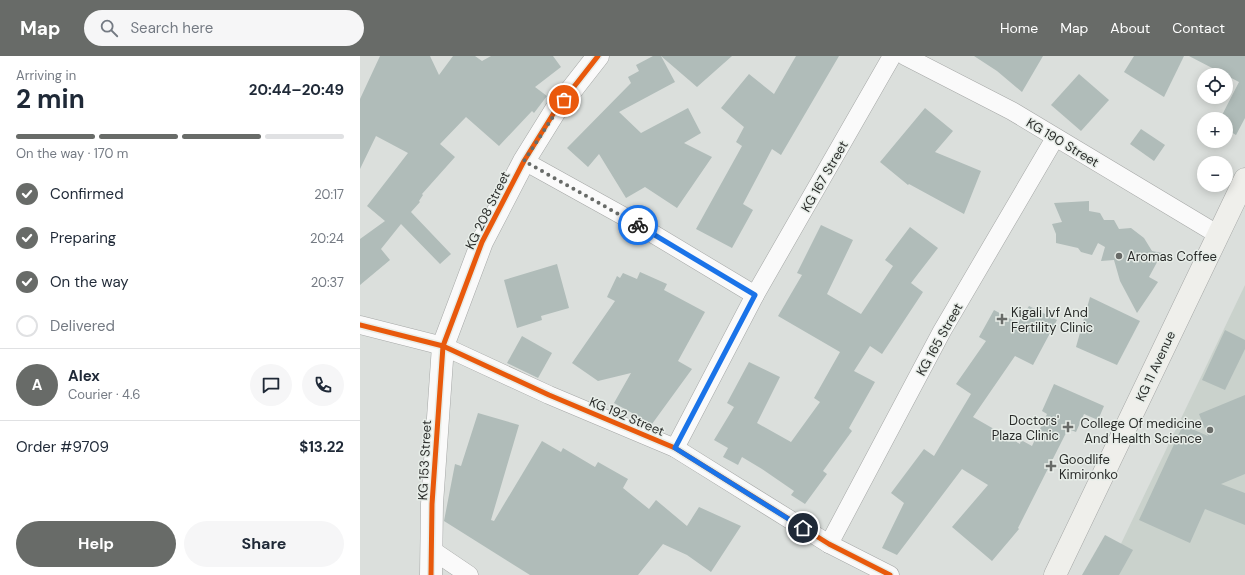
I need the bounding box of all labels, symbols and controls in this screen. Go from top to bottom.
search box [84,10,364,46]
text: Map [20,16,60,41]
icon: search [98,17,120,39]
text: Search here [130,18,213,38]
text: Home [1000,19,1038,37]
text: Map [1060,19,1088,37]
text: About [1110,19,1150,37]
text: Contact [1172,19,1225,37]
text: Arriving in [16,67,76,84]
map controls [1197,68,1233,192]
button: locate [1197,68,1233,104]
text: 20:44–20:49 [249,80,344,100]
text: 2 min [16,82,85,116]
pin [547,83,581,117]
icon: bag [553,89,575,111]
button: + [1197,112,1233,148]
street label: KG 190 Street [1023,114,1102,171]
street label: KG 167 Street [797,138,852,215]
text: On the way · 170 m [16,145,128,162]
button: − [1197,156,1233,192]
street label: KG 208 Street [461,168,514,252]
icon: check [16,183,38,205]
text: Confirmed [50,184,124,204]
text: 20:17 [314,186,344,203]
courier [618,205,658,245]
icon: bike [627,214,649,236]
icon: check [16,227,38,249]
text: Preparing [50,228,116,248]
text: 20:24 [310,230,344,247]
place label: Aromas Coffee [1127,248,1217,265]
marker: Aromas Coffee [1114,251,1124,261]
icon: check [16,271,38,293]
text: On the way [50,272,129,292]
text: 20:37 [311,274,344,291]
street label: KG 165 Street [912,300,966,379]
place label: Kigali Ivf And Fertility Clinic [1011,304,1093,336]
marker: Kigali Ivf And Fertility Clinic [996,313,1008,325]
text: Delivered [50,316,115,336]
street label: KG 11 Avenue [1132,328,1179,404]
button: chat [250,364,292,406]
button: phone [302,364,344,406]
text: Alex [68,366,100,386]
text: A [32,375,42,395]
text: Courier · 4.6 [68,386,140,403]
street label: KG 192 Street [587,393,667,440]
place label: Doctors' Plaza Clinic [992,412,1059,444]
place label: College Of medicine And Health Science [1080,415,1202,447]
street label: KG 153 Street [414,419,435,501]
marker: Doctors' Plaza Clinic [1062,421,1074,433]
marker: College Of medicine And Health Science [1205,425,1215,435]
text: Order #9709 [16,437,109,457]
text: $13.22 [299,437,344,457]
place label: Goodlife Kimironko [1059,451,1118,483]
marker: Goodlife Kimironko [1046,461,1056,471]
pin [786,511,820,545]
icon: home [792,517,814,539]
button: Help [16,521,176,567]
button: Share [184,521,344,567]

